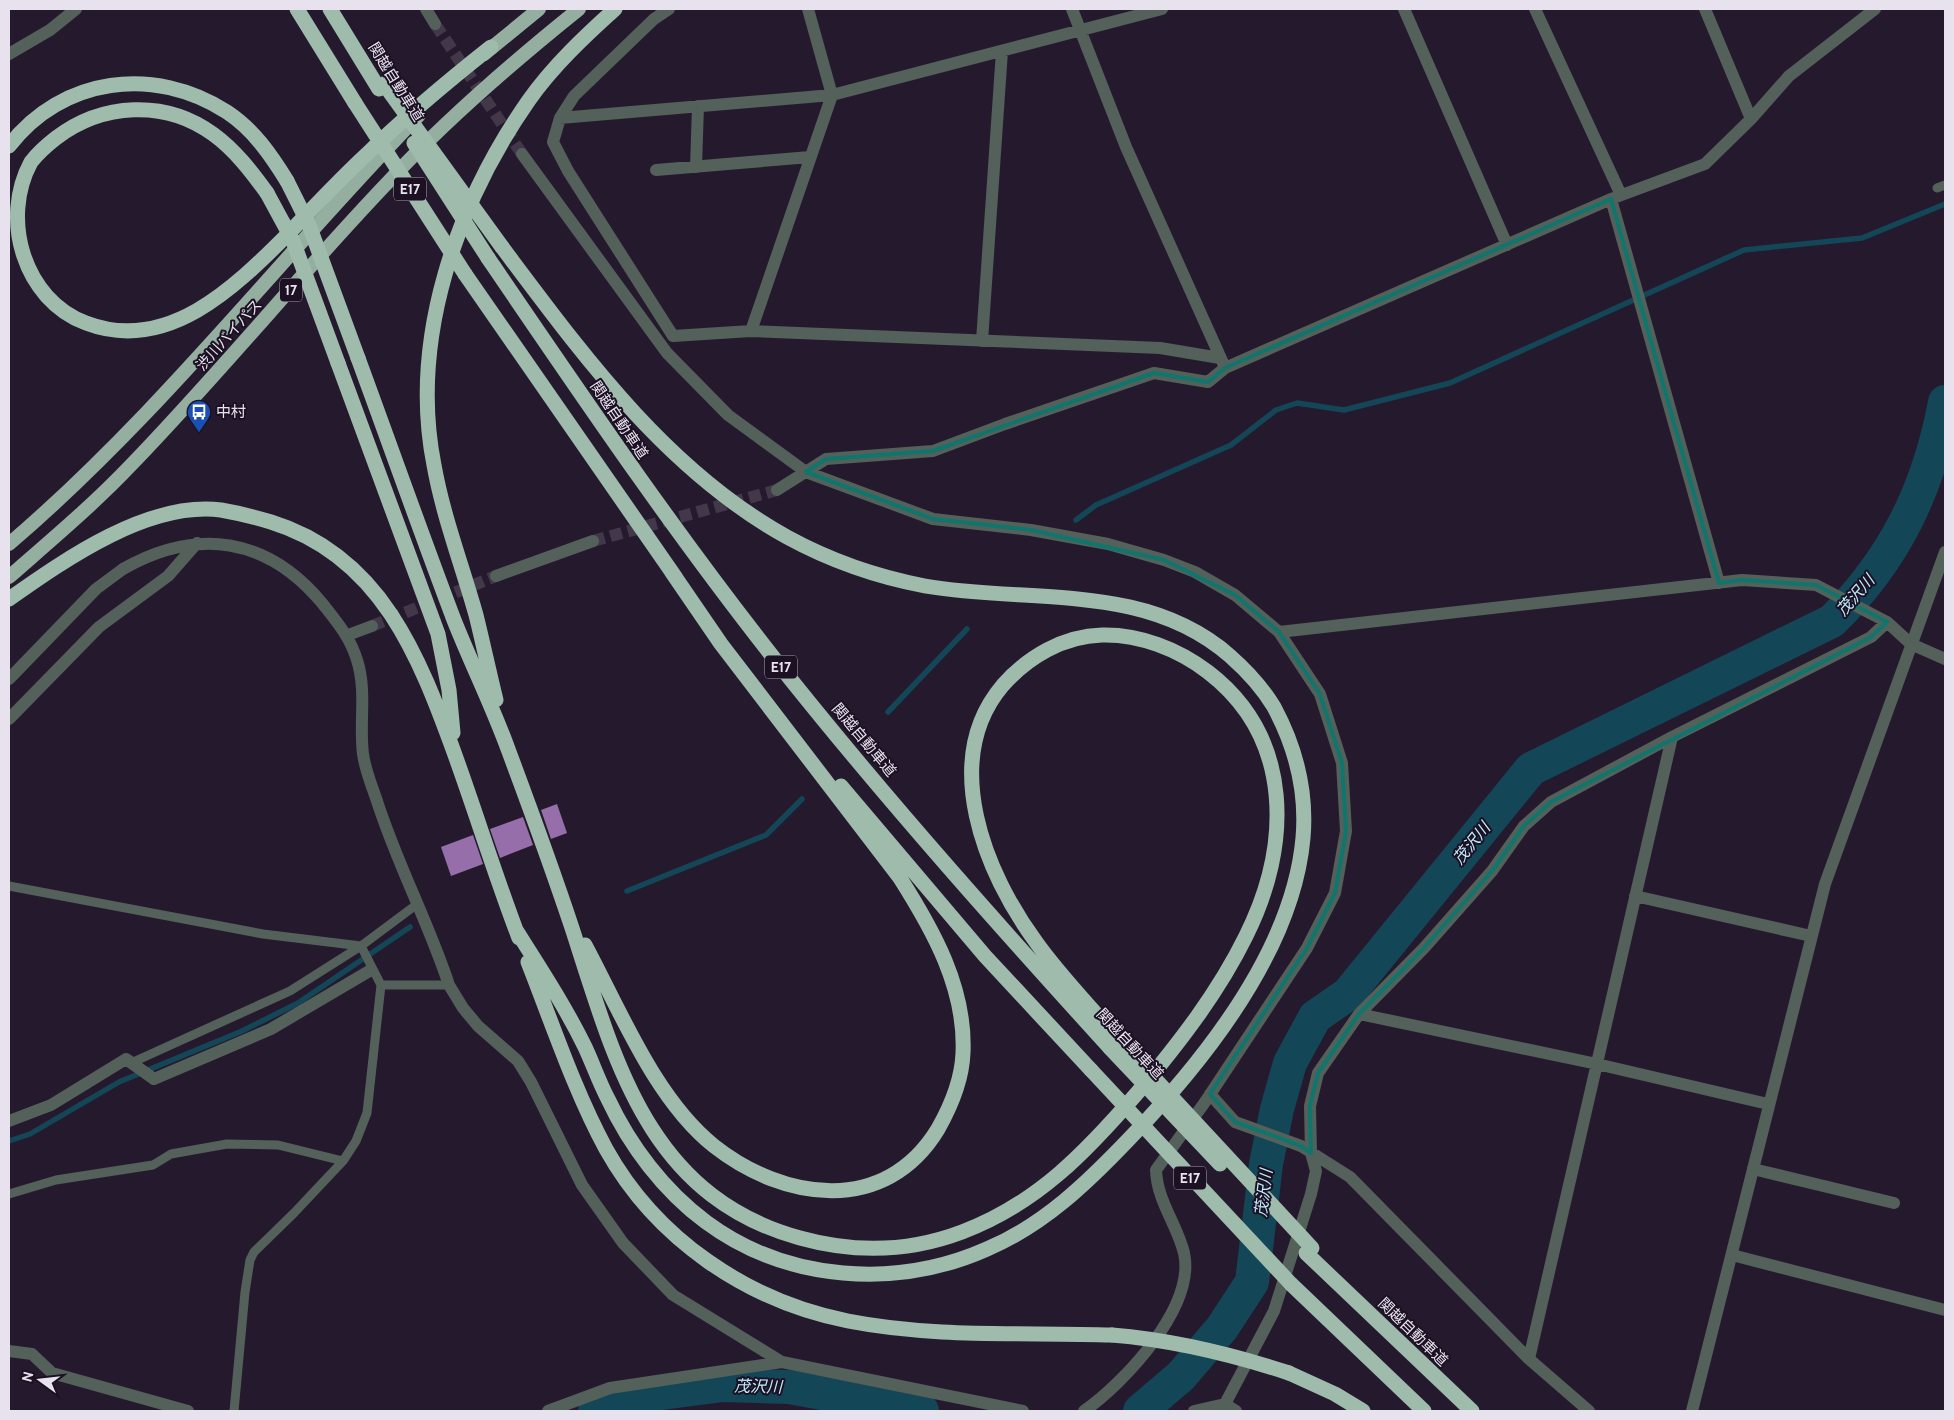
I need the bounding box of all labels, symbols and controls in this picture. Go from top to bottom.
street label: 関越自動車道 [365,39,427,125]
road number: E17 [394,178,426,200]
road number: 17 [280,278,302,302]
street label: 渋川バイパス [192,296,266,374]
street label: 関越自動車道 [586,378,652,462]
bus stop icon: 中村 [186,399,212,433]
place label: 中村 [216,403,246,421]
water label: 茂沢川 [1832,569,1880,620]
road number: E17 [765,656,797,679]
street label: 関越自動車道 [828,700,900,780]
water label: 茂沢川 [1449,817,1495,868]
street label: 関越自動車道 [1093,1005,1167,1083]
road number: E17 [1174,1166,1206,1190]
water label: 茂沢川 [1251,1166,1276,1218]
street label: 関越自動車道 [1374,1294,1452,1370]
north arrow [15,1355,65,1405]
text: N [17,1370,37,1384]
water label: 茂沢川 [734,1377,784,1396]

